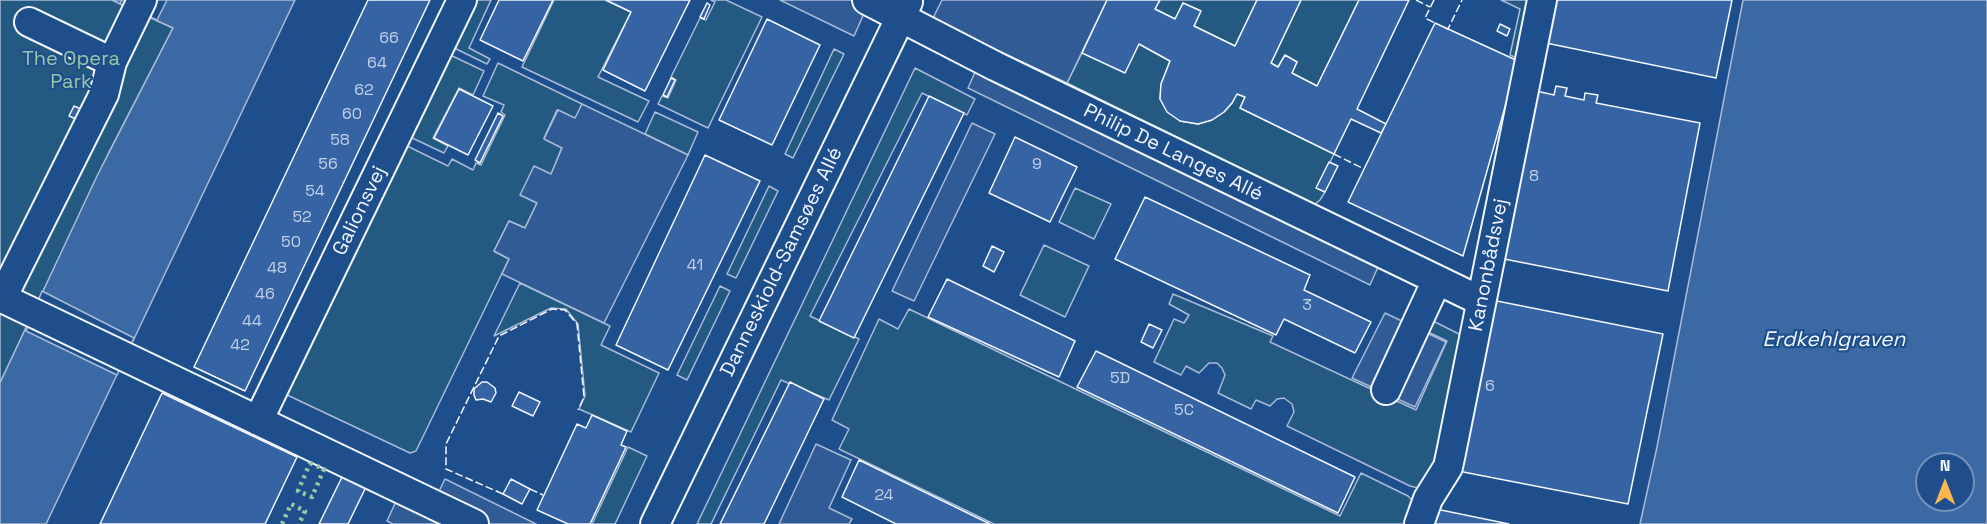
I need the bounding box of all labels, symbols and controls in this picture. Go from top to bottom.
house number: 66 [379,29,399,49]
park label: The Opera Park [22,48,120,95]
house number: 64 [367,54,387,74]
house number: 62 [354,81,374,101]
street label: Philip De Langes Allé [1079,99,1267,207]
house number: 60 [342,105,362,125]
house number: 58 [330,131,350,151]
street label: Danneskiold-Samsøes Allé [716,143,848,381]
house number: 56 [318,155,338,175]
house number: 9 [1032,155,1042,175]
street label: Galionsvej [328,162,392,260]
house number: 8 [1529,167,1539,187]
house number: 54 [305,182,325,202]
street label: Kanonbådsvej [1464,197,1514,333]
house number: 52 [292,208,312,228]
house number: 50 [281,233,301,253]
house number: 41 [687,256,703,276]
house number: 48 [267,259,287,279]
house number: 46 [255,285,275,305]
house number: 3 [1302,296,1312,316]
house number: 44 [242,312,262,332]
water label: Erdkehlgraven [1763,327,1905,353]
house number: 42 [230,336,250,356]
house number: 5D [1110,369,1130,389]
house number: 6 [1485,377,1495,397]
house number: 5C [1174,401,1194,421]
north arrow [1915,452,1975,512]
text: N [1940,455,1950,476]
house number: 24 [874,486,894,506]

